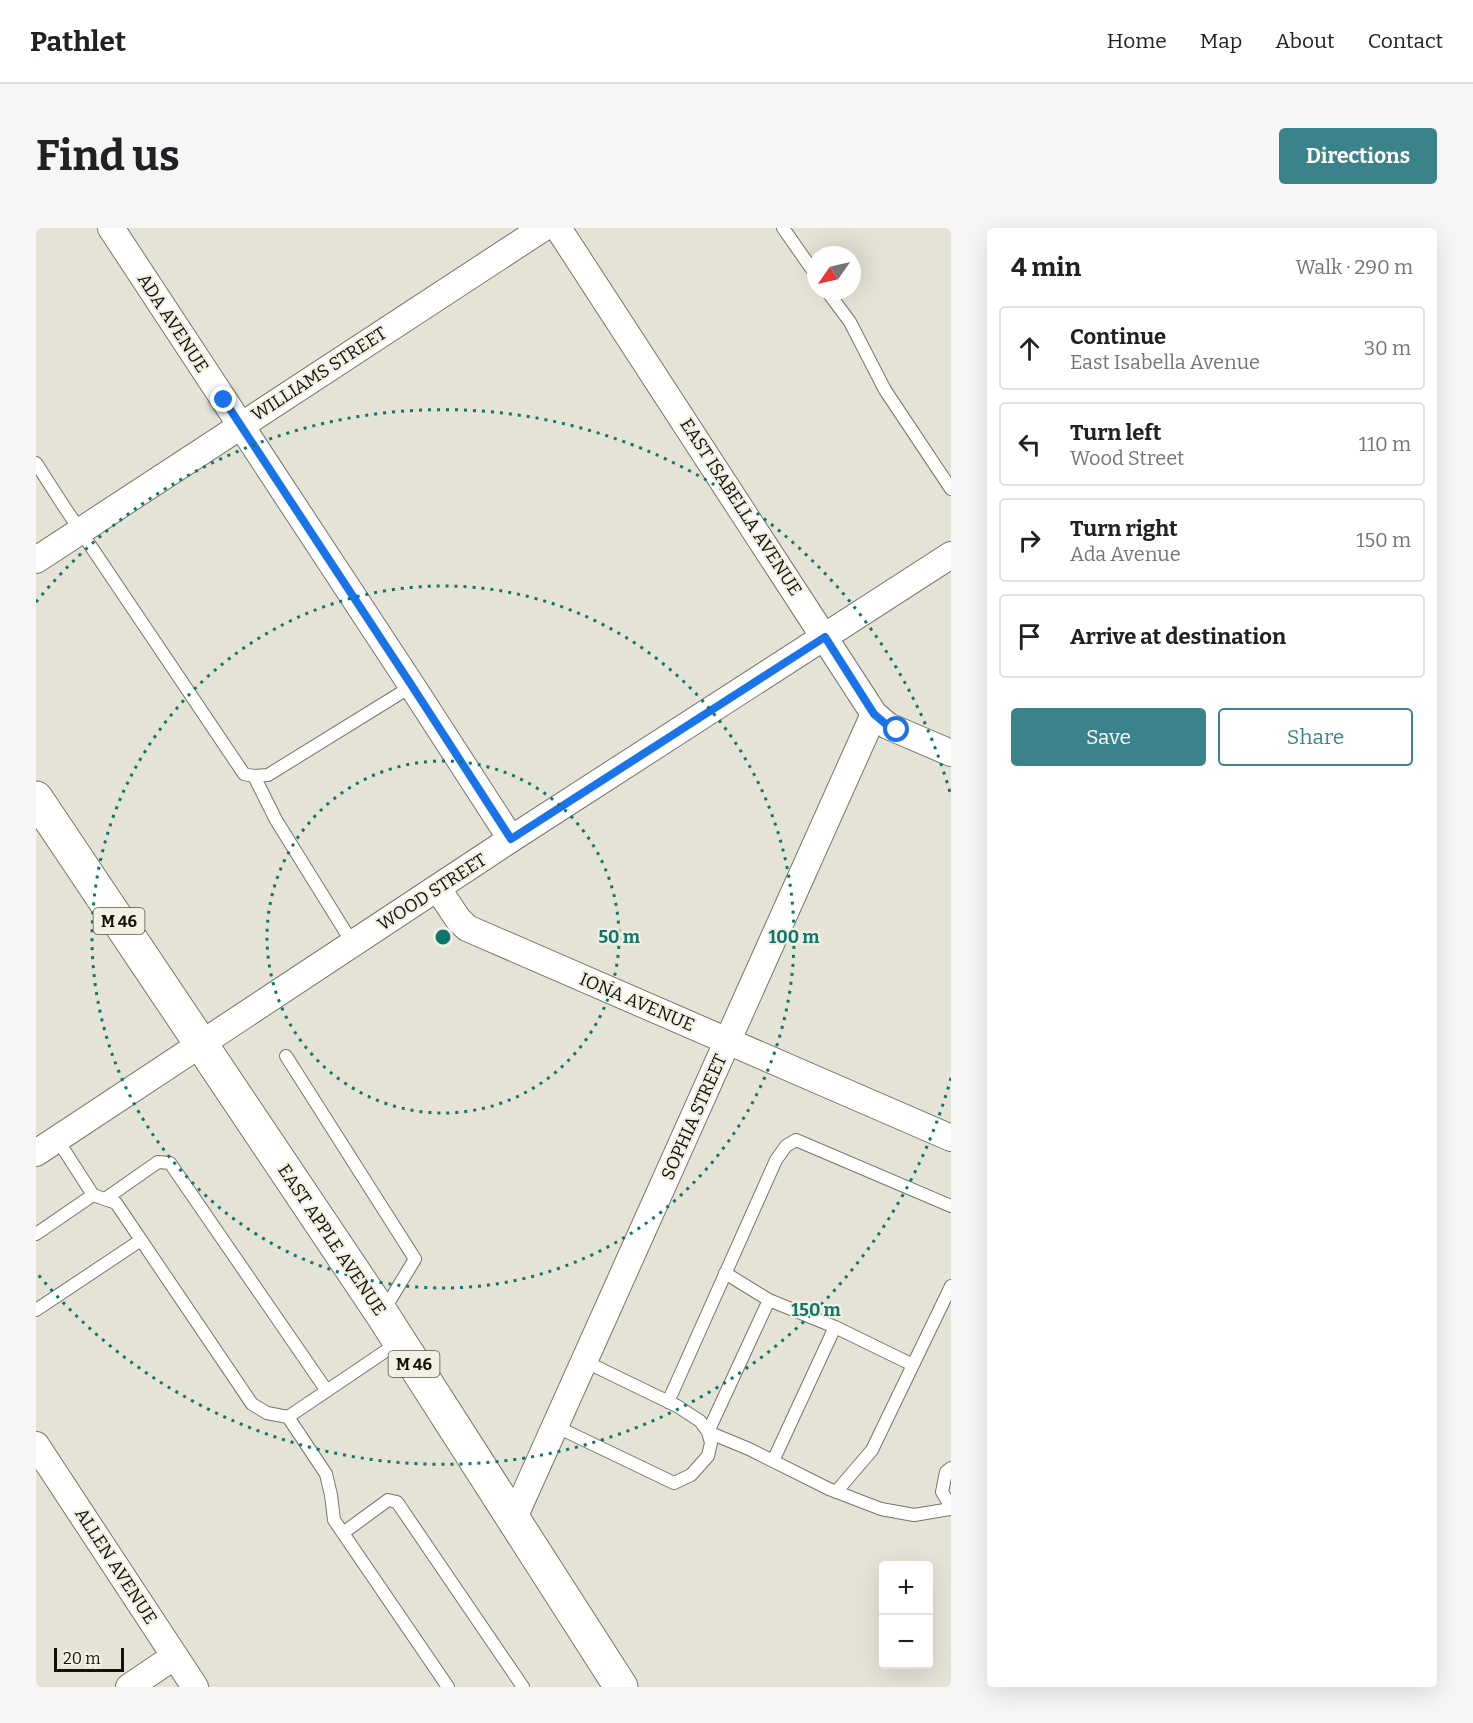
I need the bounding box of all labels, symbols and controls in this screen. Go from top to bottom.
text: Pathlet [30,25,126,58]
text: Home [1107,28,1167,54]
text: Map [1200,28,1242,54]
text: About [1275,28,1335,54]
text: Contact [1368,28,1443,54]
button: Directions [1279,128,1437,184]
text: Find us [36,131,180,181]
north arrow [807,246,861,300]
text: 4 min [1011,252,1081,283]
text: Walk · 290 m [1295,255,1413,279]
street label: ADA AVENUE [133,269,213,377]
street label: WILLIAMS STREET [247,322,391,426]
text: Continue [1070,323,1166,350]
icon: ahead [1013,332,1046,365]
text: 30 m [1364,336,1411,360]
text: East Isabella Avenue [1070,350,1260,374]
route end [210,386,236,412]
street label: EAST ISABELLA AVENUE [675,414,807,600]
text: Turn left [1070,419,1162,446]
icon: left [1013,428,1046,461]
text: 110 m [1359,432,1411,456]
text: Wood Street [1070,446,1184,470]
text: Turn right [1070,515,1178,542]
icon: right [1013,524,1046,557]
text: 150 m [1356,528,1411,552]
text: Ada Avenue [1070,542,1181,566]
icon: arrive [1013,620,1046,653]
text: Arrive at destination [1070,623,1286,650]
button: Save [1011,708,1206,766]
button: Share [1218,708,1413,766]
route start [883,716,909,742]
street label: WOOD STREET [373,848,491,935]
road number: M 46 [94,908,145,934]
text: 50 m [598,926,640,948]
text: 100 m [768,926,820,948]
centre of rings [433,927,453,947]
street label: IONA AVENUE [576,968,698,1036]
street label: SOPHIA STREET [656,1050,732,1183]
street label: EAST APPLE AVENUE [273,1160,391,1320]
text: 150 m [791,1299,841,1321]
road number: M 46 [388,1351,440,1377]
street label: ALLEN AVENUE [70,1504,162,1628]
map controls [879,1561,933,1669]
button: + [879,1561,933,1615]
button: − [879,1615,933,1669]
scale bar [54,1645,124,1672]
text: 20 m [63,1649,100,1668]

